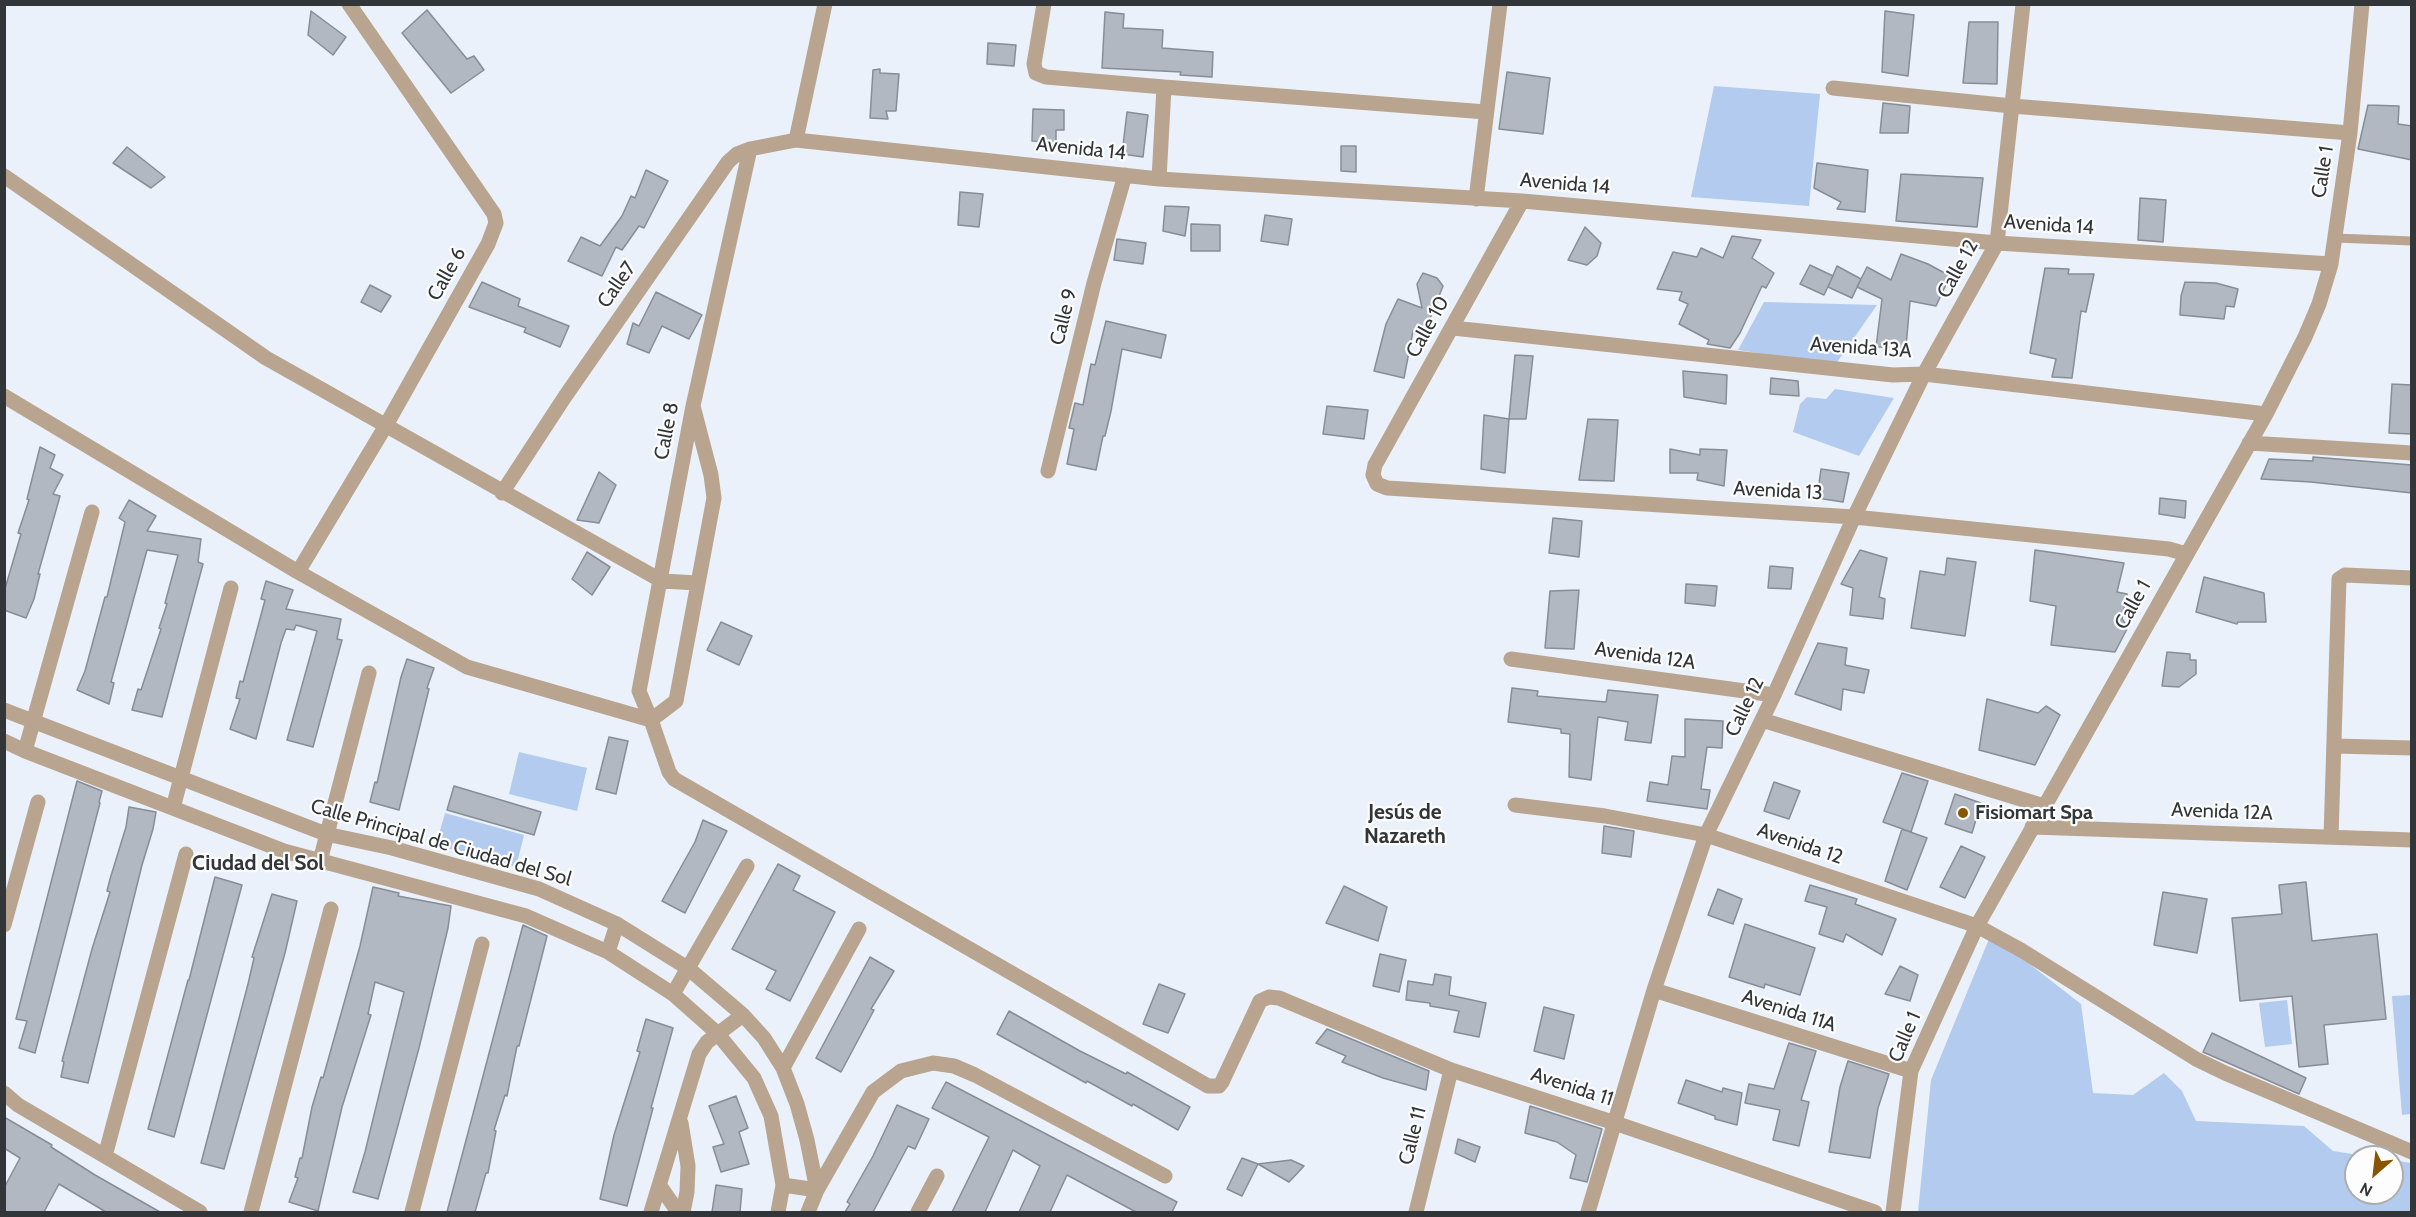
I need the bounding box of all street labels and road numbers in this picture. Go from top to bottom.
street label: Avenida 14 [1035,132,1127,166]
street label: Calle 1 [2307,144,2339,200]
street label: Avenida 14 [1519,168,1611,200]
street label: Avenida 14 [2003,210,2095,240]
street label: Calle 12 [1932,236,1984,302]
street label: Calle 6 [423,243,471,305]
street label: Calle7 [593,257,641,313]
street label: Calle 9 [1045,286,1083,348]
street label: Calle 10 [1401,292,1455,362]
street label: Avenida 13A [1809,332,1913,364]
street label: Calle 8 [650,400,684,462]
street label: Avenida 13 [1733,477,1823,505]
street label: Calle 1 [2110,576,2156,634]
street label: Avenida 12A [1593,637,1697,675]
street label: Calle 12 [1720,673,1770,741]
street label: Calle Principal de Ciudad del Sol [308,794,574,892]
street label: Avenida 12A [2171,798,2273,826]
street label: Avenida 12 [1754,818,1846,870]
street label: Avenida 11A [1739,985,1839,1037]
street label: Calle 1 [1884,1008,1926,1066]
street label: Avenida 11 [1528,1062,1616,1112]
street label: Calle 11 [1394,1104,1432,1168]

